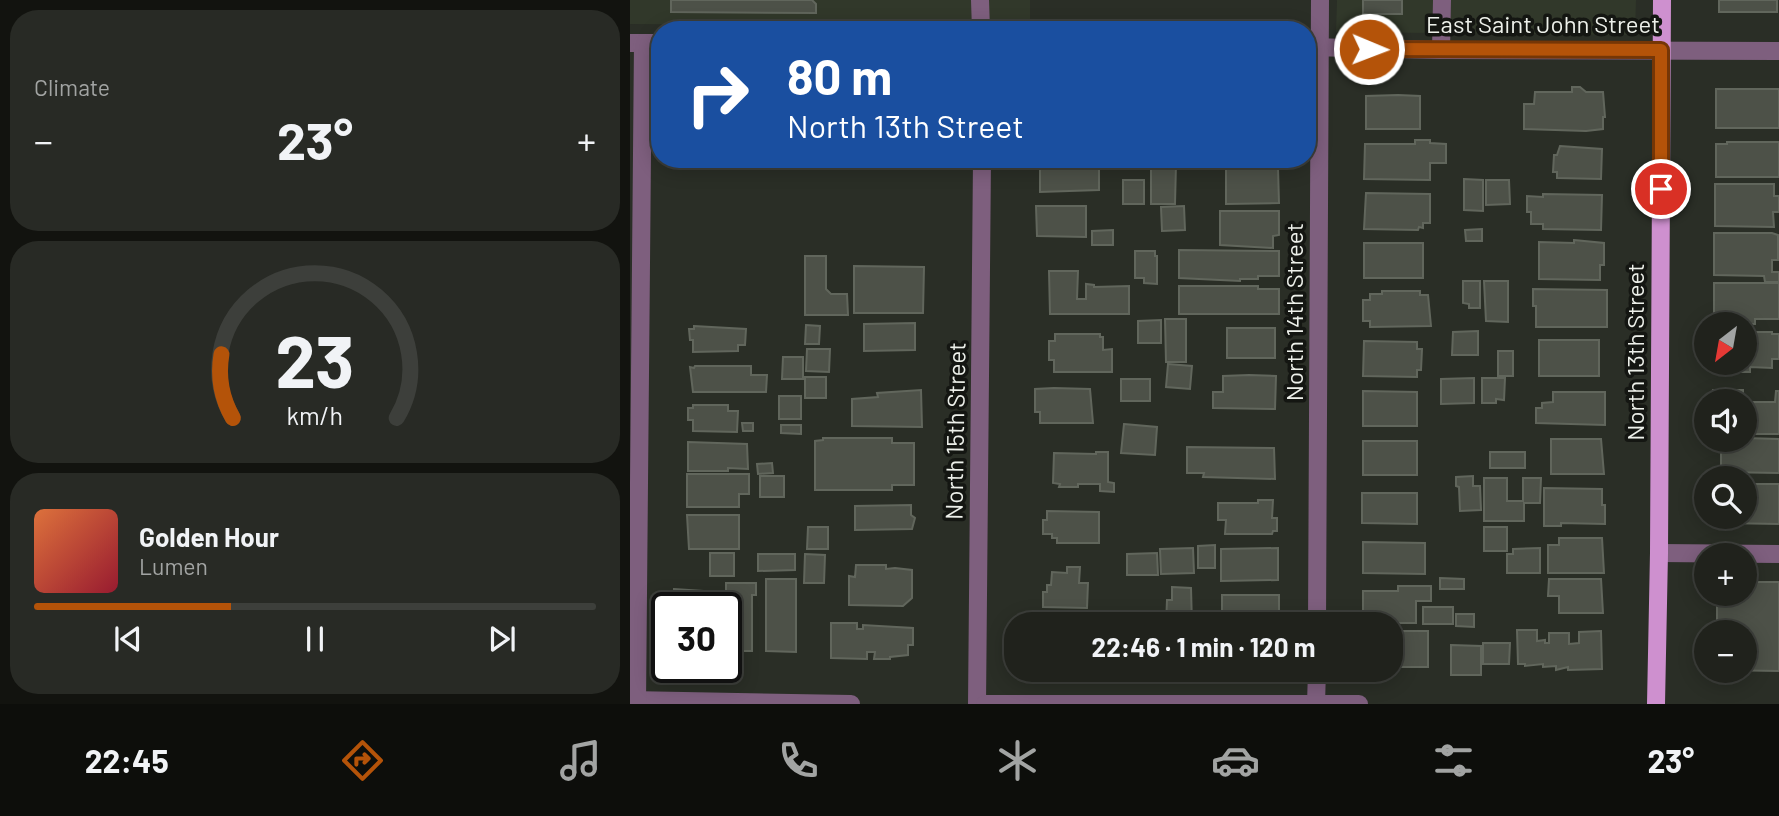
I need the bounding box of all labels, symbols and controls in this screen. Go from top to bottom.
street label: East Saint John Street [1426,9,1660,38]
position arrow [1332,12,1406,86]
text: 80 m [787,46,892,105]
icon: right [672,49,763,140]
text: Climate [34,73,110,101]
text: North 13th Street [787,106,1024,144]
text: 23° [277,108,353,170]
text: − [34,117,53,163]
text: + [577,117,596,163]
pin [1631,159,1691,219]
icon: arrive [1642,170,1680,208]
street label: North 14th Street [1279,223,1308,401]
street label: North 13th Street [1620,263,1649,441]
north arrow [1694,312,1757,374]
map controls [1694,312,1757,683]
text: 23 [275,315,355,403]
street label: North 15th Street [938,342,971,520]
button: sound [1694,389,1757,452]
text: km/h [287,400,343,430]
button: search [1694,466,1757,529]
text: Golden Hour [139,521,279,552]
button: + [1694,543,1757,606]
text: Lumen [139,552,208,580]
speed limit sign: 30 [651,592,742,683]
icon: previous [109,620,147,658]
icon: pause [296,620,334,658]
icon: next [483,620,521,658]
button: − [1694,620,1757,683]
text: 22:46 · 1 min · 120 m [1092,631,1315,662]
icon: directions [338,736,387,785]
icon: music [556,736,605,785]
icon: phone [774,736,823,785]
icon: climate [993,736,1042,785]
icon: car [1211,736,1260,785]
icon: filters [1429,736,1478,785]
text: 22:45 [85,741,169,779]
text: 23° [1647,741,1694,779]

